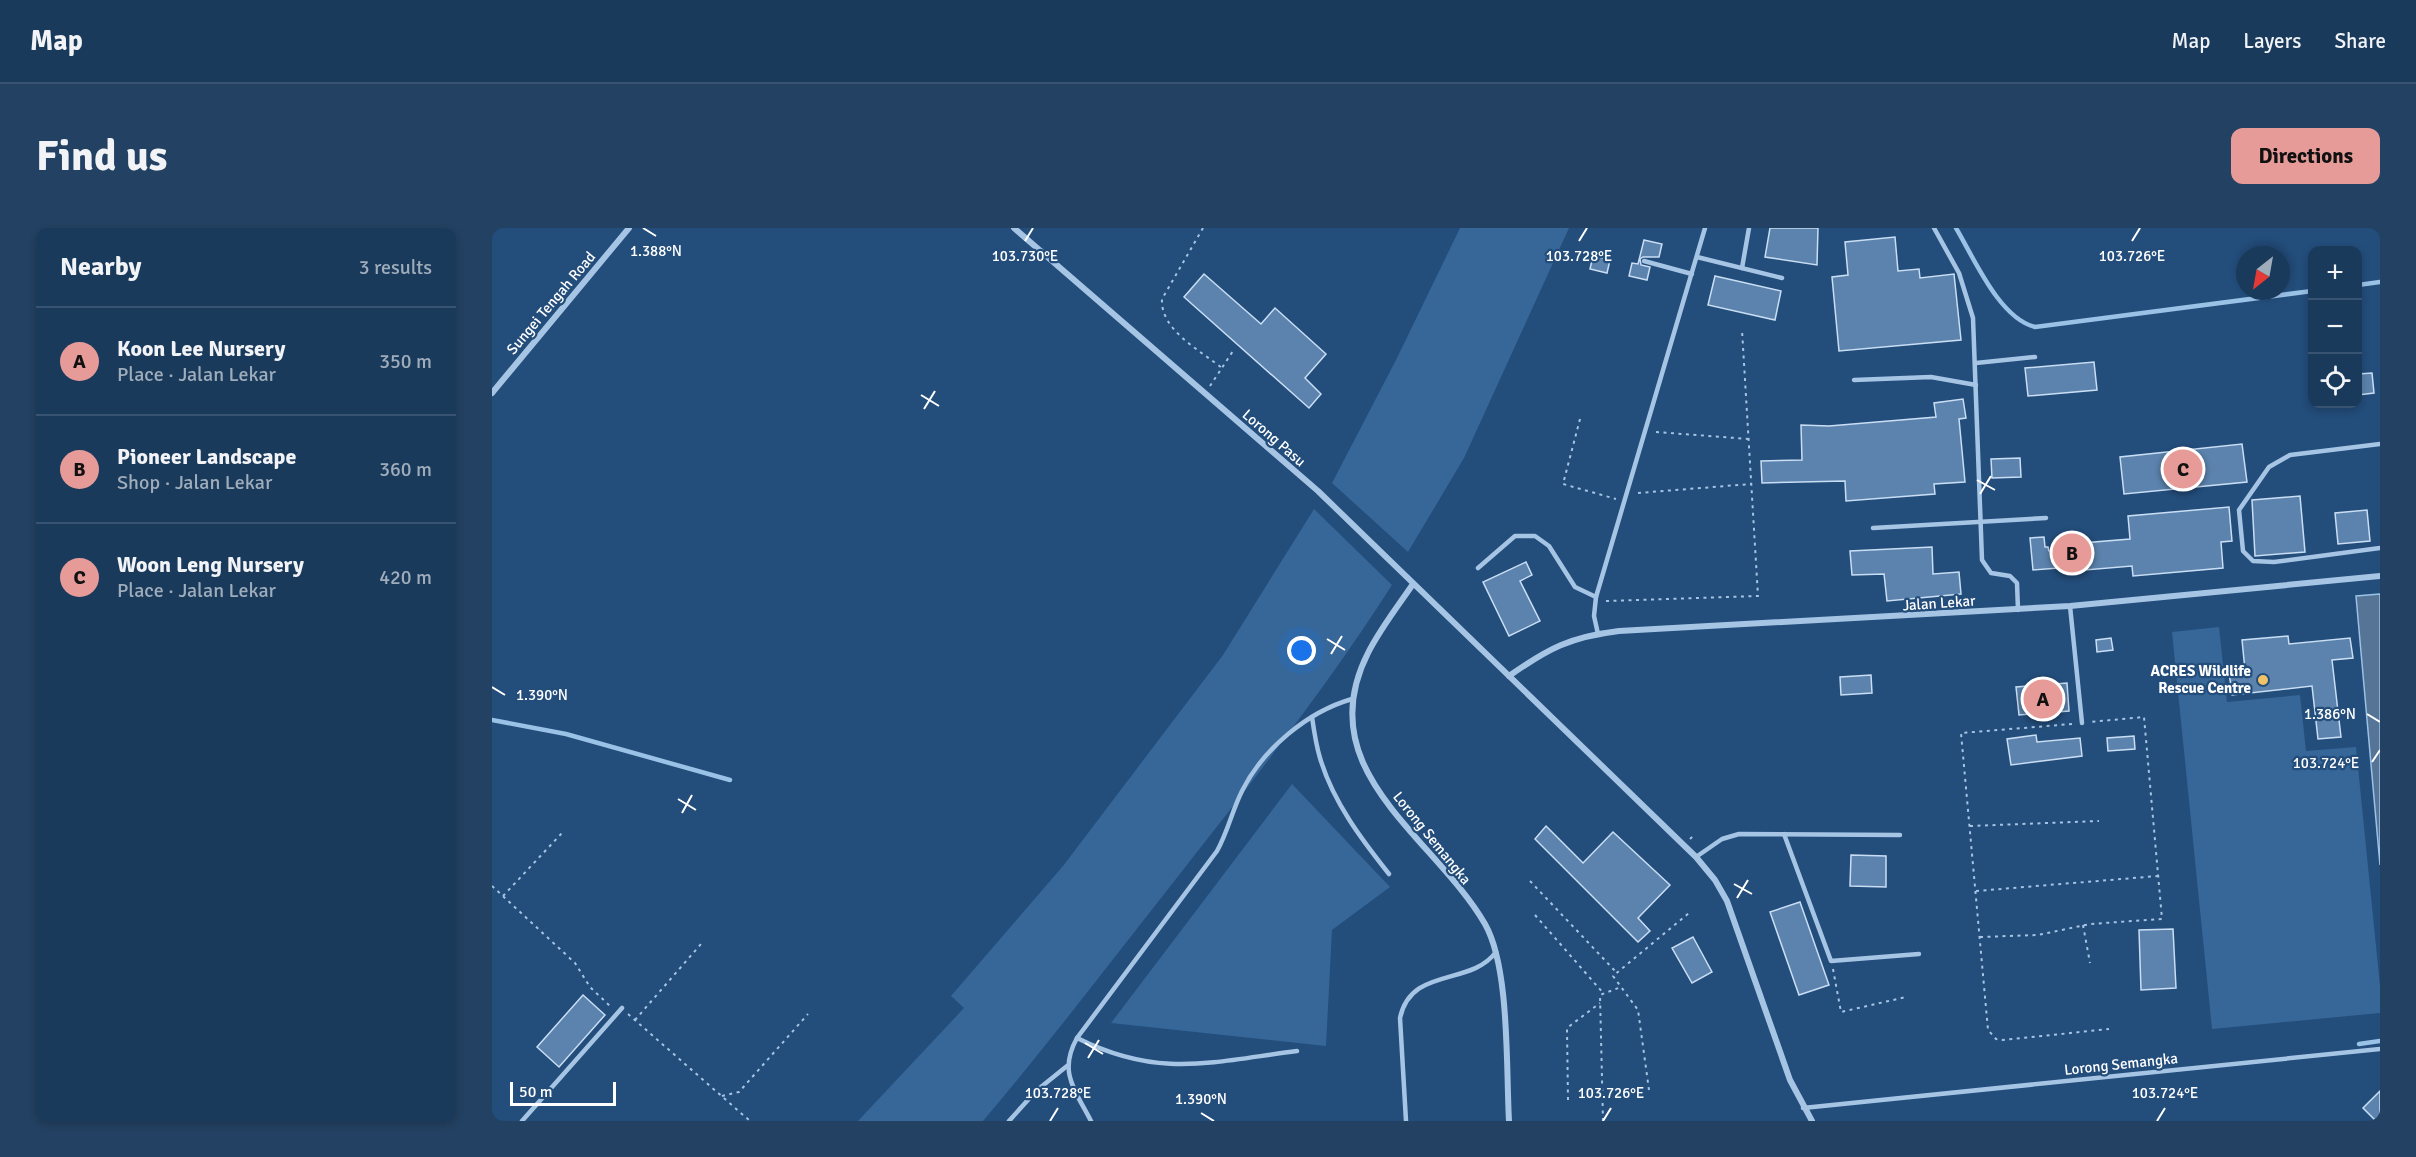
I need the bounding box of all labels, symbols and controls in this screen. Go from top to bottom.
text: Map [30,24,83,58]
text: Map [2172,28,2210,54]
text: Layers [2243,28,2301,54]
text: Share [2334,28,2386,54]
button: Directions [2231,128,2380,184]
text: Find us [36,131,167,182]
text: 1.388°N [630,242,682,260]
north arrow [2236,246,2290,300]
map controls [2308,246,2362,408]
button: + [2308,246,2362,300]
text: 103.730°E [992,247,1058,265]
text: 103.728°E [1546,247,1612,265]
text: 103.726°E [2099,247,2165,265]
street label: Sungei Tengah Road [503,248,599,358]
text: Nearby [60,251,141,283]
text: 3 results [359,255,432,280]
button: − [2308,300,2362,354]
text: Koon Lee Nursery [117,335,285,362]
text: A [73,349,86,374]
text: 350 m [379,349,432,374]
button: locate [2308,354,2362,408]
text: Place · Jalan Lekar [117,362,276,387]
street label: Lorong Pasu [1239,406,1309,470]
text: Pioneer Landscape [117,443,296,470]
pin: C [2164,446,2202,492]
text: B [73,457,86,482]
text: 360 m [379,457,432,482]
text: Shop · Jalan Lekar [117,470,272,495]
pin: B [2052,530,2092,576]
text: Woon Leng Nursery [117,551,304,578]
text: C [73,565,86,590]
text: 420 m [379,565,432,590]
text: Place · Jalan Lekar [117,578,276,603]
street label: Jalan Lekar [1902,591,1977,615]
your location [1287,636,1316,665]
place label: ACRES Wildlife Rescue Centre [2151,662,2251,697]
marker: ACRES Wildlife Rescue Centre [2256,673,2270,687]
pin: A [2024,676,2062,722]
text: 1.390°N [516,686,568,704]
text: 1.386°N [2304,705,2356,723]
text: 103.724°E [2293,754,2359,772]
street label: Lorong Semangka [1389,788,1475,888]
street label: Lorong Semangka [2063,1049,2179,1079]
scale bar [510,1079,616,1106]
text: 50 m [519,1082,553,1102]
text: 103.728°E [1025,1084,1091,1102]
text: 103.726°E [1578,1084,1644,1102]
text: 103.724°E [2132,1084,2198,1102]
text: 1.390°N [1175,1090,1227,1108]

